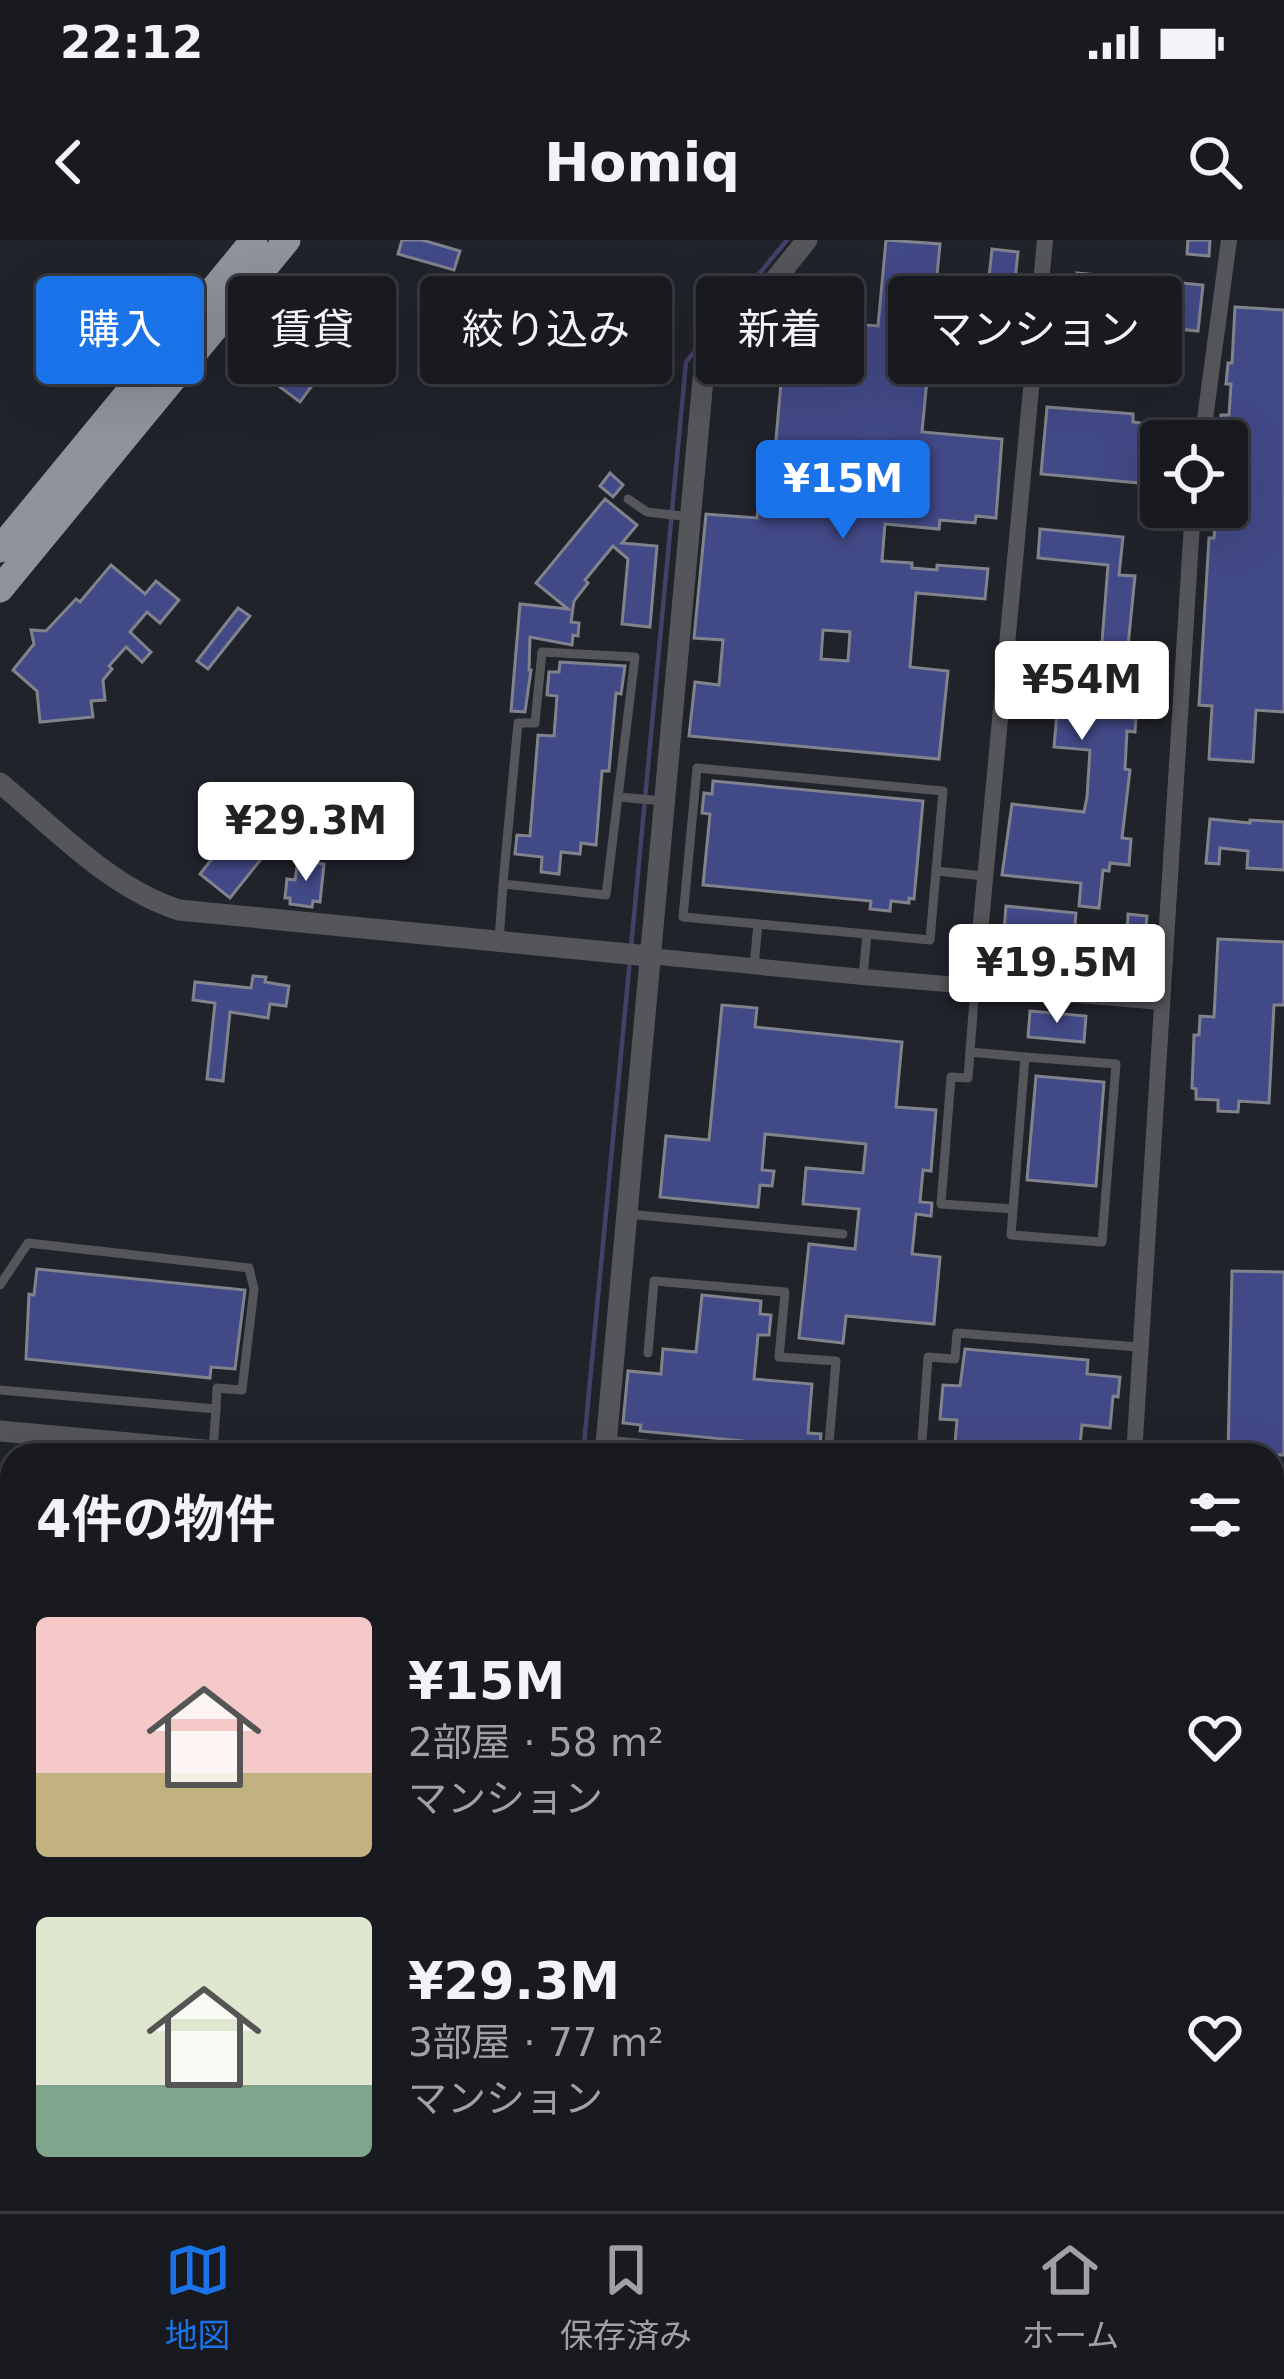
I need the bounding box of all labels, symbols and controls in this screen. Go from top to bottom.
text: 22:12 [60,16,203,69]
icon: back [36,129,102,195]
icon: search [1182,129,1248,195]
text: Homiq [544,131,740,194]
chip: 購入 [36,276,204,384]
chip: 賃貸 [228,276,396,384]
chip: 絞り込み [420,276,672,384]
chip: 新着 [696,276,864,384]
chip: マンション [888,276,1182,384]
map controls [1140,420,1248,528]
button: locate [1140,420,1248,528]
pin: ¥15M [772,440,914,542]
text: ¥15M [783,456,903,501]
pin: ¥54M [1011,641,1153,743]
text: ¥54M [1022,657,1142,702]
pin: ¥29.3M [208,782,404,884]
text: ¥29.3M [225,798,387,843]
pin: ¥19.5M [959,924,1155,1026]
text: ¥19.5M [976,940,1138,985]
icon: filters [1182,1482,1248,1548]
text: 4件の物件 [36,1490,276,1549]
text: ¥15M [408,1652,565,1711]
icon: home [132,1665,276,1809]
icon: heart [1182,1704,1248,1770]
text: 2部屋 · 58 m² [408,1720,664,1765]
text: マンション [408,1776,603,1821]
text: ¥29.3M [408,1952,620,2011]
icon: home [132,1965,276,2109]
icon: heart [1182,2004,1248,2070]
text: 3部屋 · 77 m² [408,2020,664,2065]
text: マンション [408,2076,603,2121]
tab: 地図 [165,2237,231,2357]
tab: 保存済み [560,2237,692,2357]
tab: ホーム [1021,2237,1119,2357]

